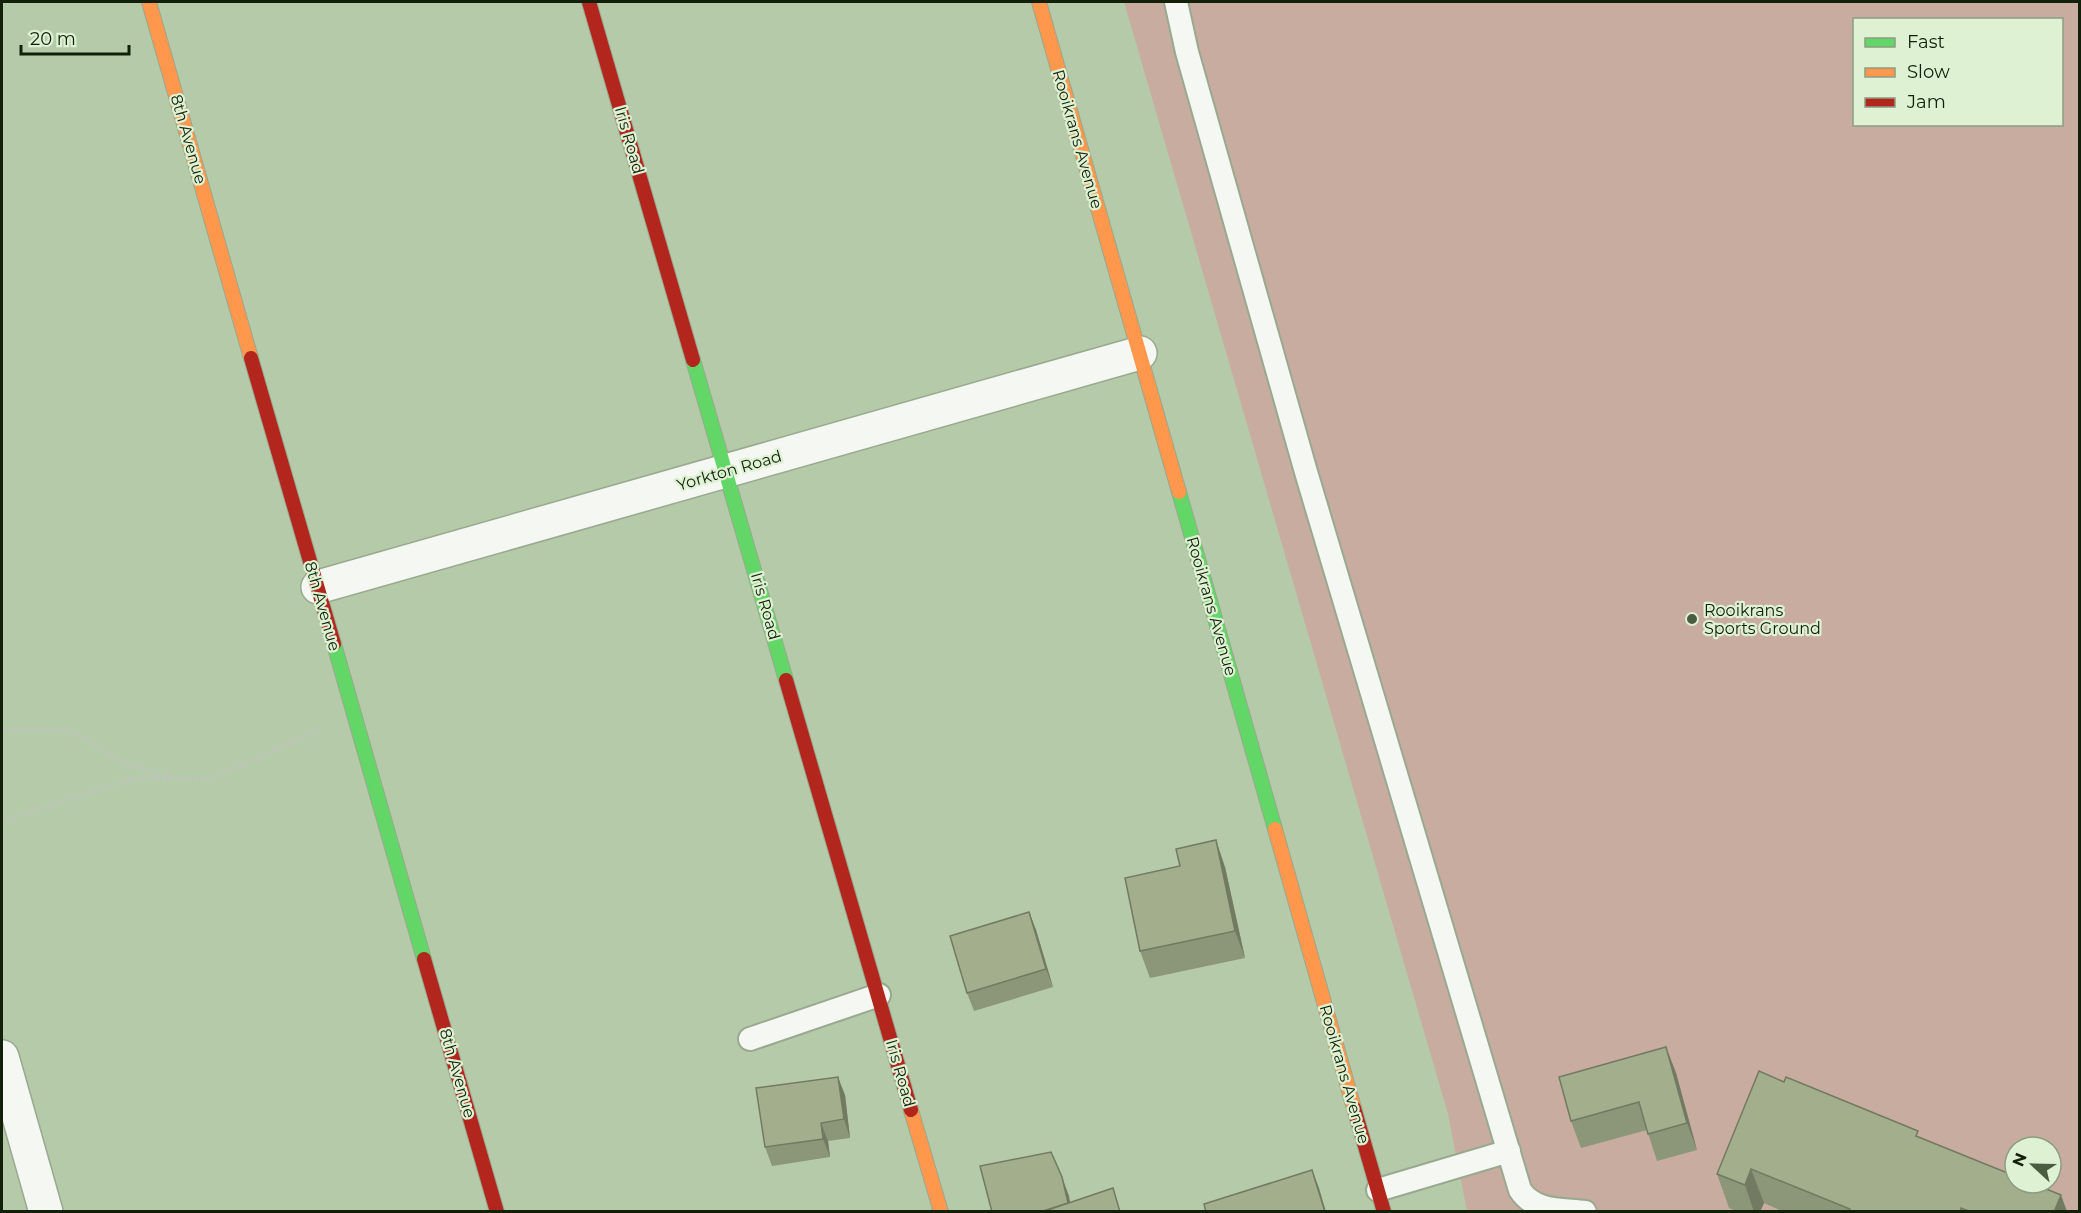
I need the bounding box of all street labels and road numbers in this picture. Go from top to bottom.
street label: Rooikrans Avenue [1049,67,1106,211]
street label: 8th Avenue [167,92,210,186]
street label: Iris Road [611,104,648,176]
street label: Yorkton Road [675,446,784,495]
street label: Rooikrans Avenue [1183,534,1240,678]
street label: 8th Avenue [301,559,344,653]
street label: Iris Road [747,570,784,642]
street label: Rooikrans Avenue [1316,1002,1373,1146]
street label: 8th Avenue [436,1026,479,1120]
street label: Iris Road [882,1037,919,1109]

